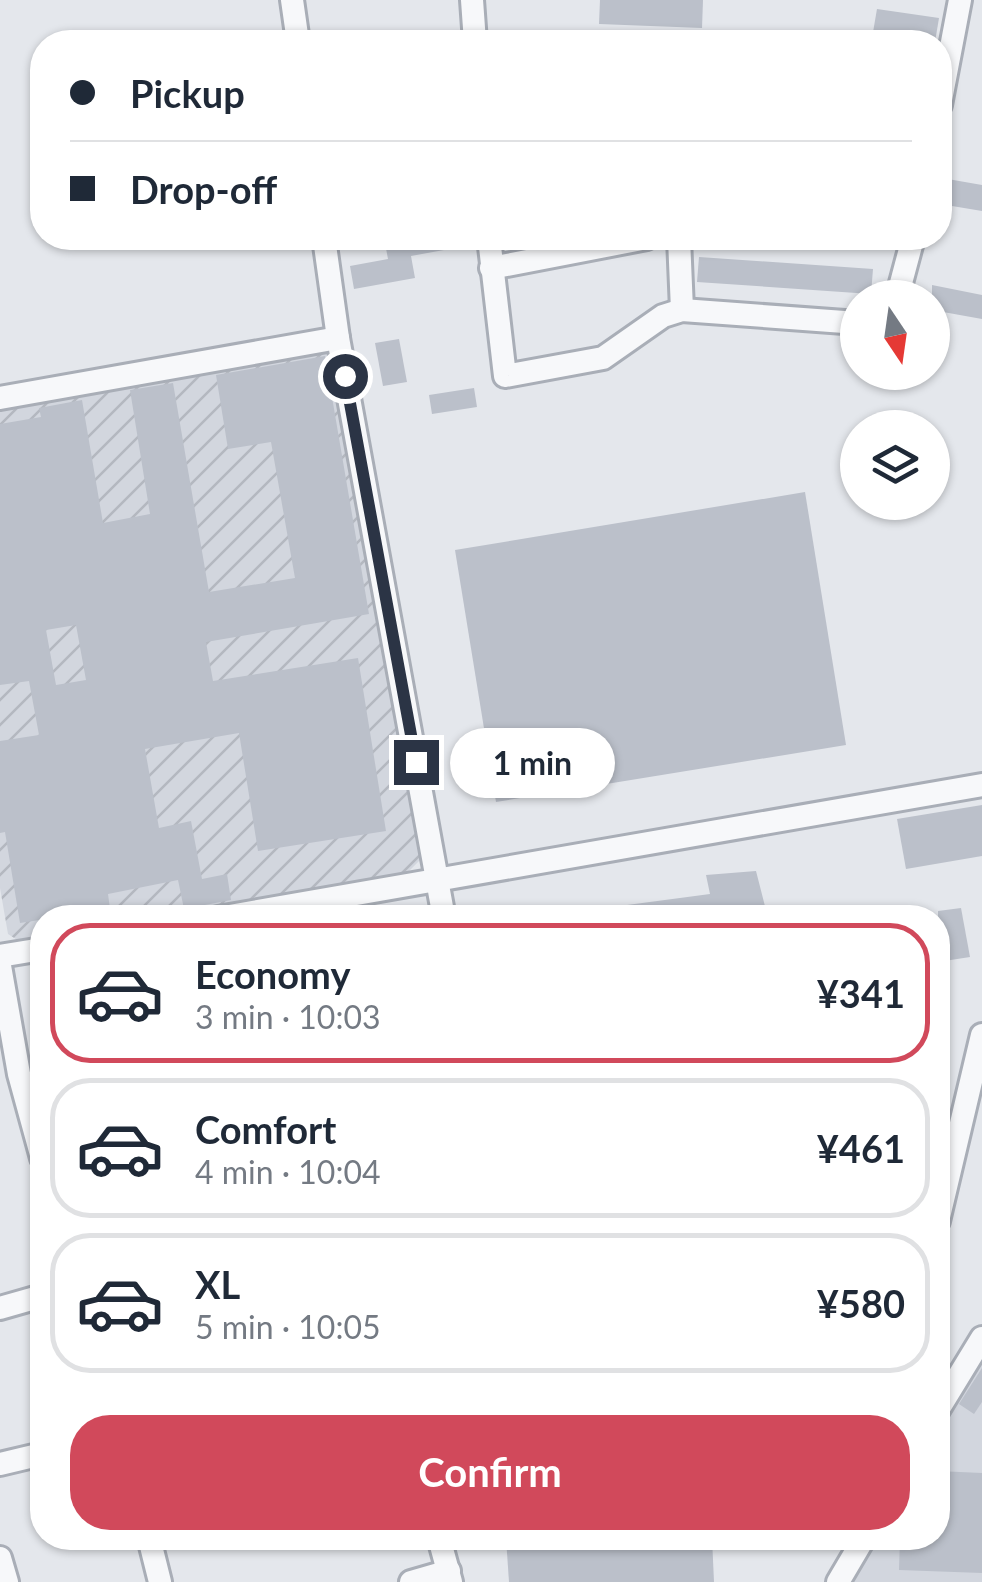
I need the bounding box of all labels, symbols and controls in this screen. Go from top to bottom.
text: Pickup [130,70,245,116]
text: Drop-off [130,166,277,212]
north arrow [840,280,950,390]
map controls [840,280,950,520]
route start [323,354,368,399]
button: layers [840,410,950,520]
callout: 1 min [451,727,616,797]
route end [394,740,439,785]
text: 1 min [493,743,572,782]
icon: car [75,948,165,1038]
text: Economy [195,951,350,997]
text: ¥341 [817,970,905,1016]
text: 3 min · 10:03 [195,997,381,1036]
icon: car [75,1103,165,1193]
text: Comfort [195,1106,336,1152]
text: ¥461 [817,1125,905,1171]
text: 4 min · 10:04 [195,1152,381,1191]
icon: car [75,1258,165,1348]
text: XL [195,1261,240,1307]
text: ¥580 [817,1280,905,1326]
text: 5 min · 10:05 [195,1307,381,1346]
button: Confirm [70,1415,910,1530]

